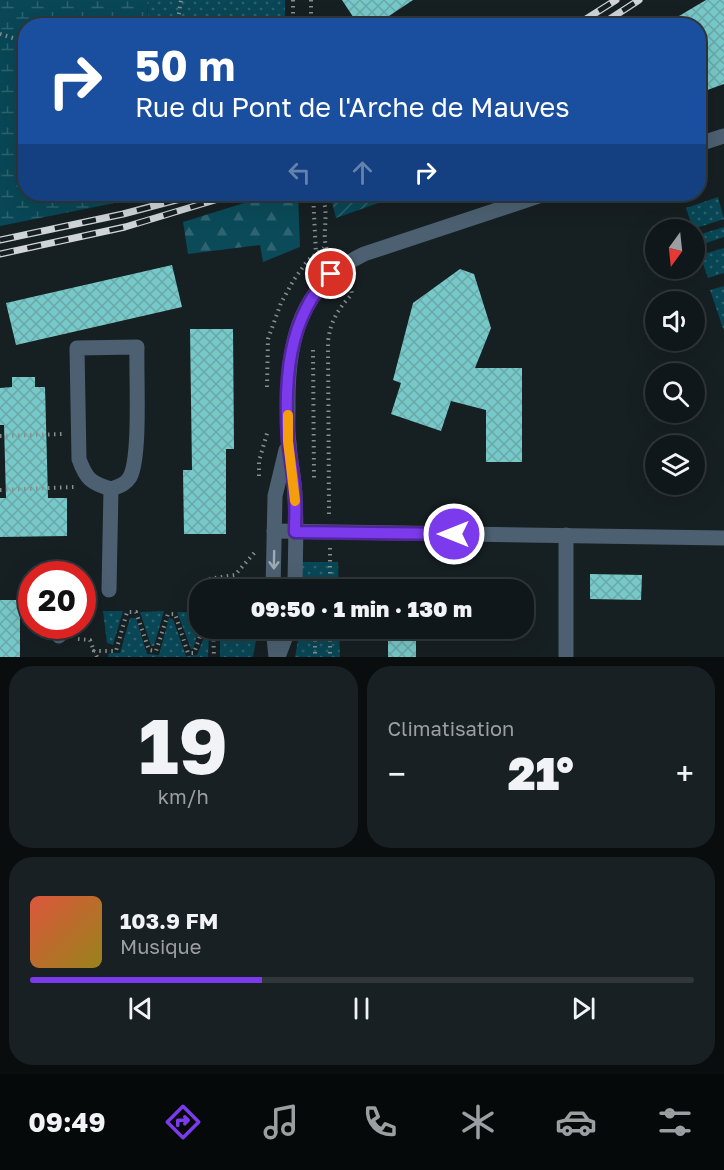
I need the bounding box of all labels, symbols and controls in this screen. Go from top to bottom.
text: 50 m [135,40,235,90]
icon: right [36,42,114,120]
text: Rue du Pont de l'Arche de Mauves [135,91,570,123]
icon: left [283,156,316,189]
icon: ahead [346,156,379,189]
icon: right [409,156,442,189]
north arrow [645,219,705,279]
map controls [645,219,705,495]
pin [305,248,356,299]
icon: arrive [314,257,347,290]
button: sound [645,291,705,351]
button: search [645,363,705,423]
button: layers [645,435,705,495]
position arrow [422,502,486,566]
one-way arrow [268,550,279,570]
speed limit sign: 20 [18,561,96,639]
text: 09:50 · 1 min · 130 m [251,595,472,622]
text: 19 [138,698,228,791]
text: Climatisation [388,716,514,740]
text: 21° [508,746,574,800]
text: − [388,754,406,793]
text: + [676,754,694,793]
text: km/h [158,784,209,808]
text: 103.9 FM [120,907,218,934]
text: Musique [120,934,201,958]
icon: previous [124,992,157,1025]
icon: pause [345,992,378,1025]
icon: next [567,992,600,1025]
icon: directions [162,1101,204,1143]
icon: music [260,1101,302,1143]
icon: phone [359,1101,401,1143]
icon: climate [457,1101,499,1143]
icon: car [555,1101,597,1143]
icon: filters [654,1101,696,1143]
text: 09:49 [28,1106,106,1138]

